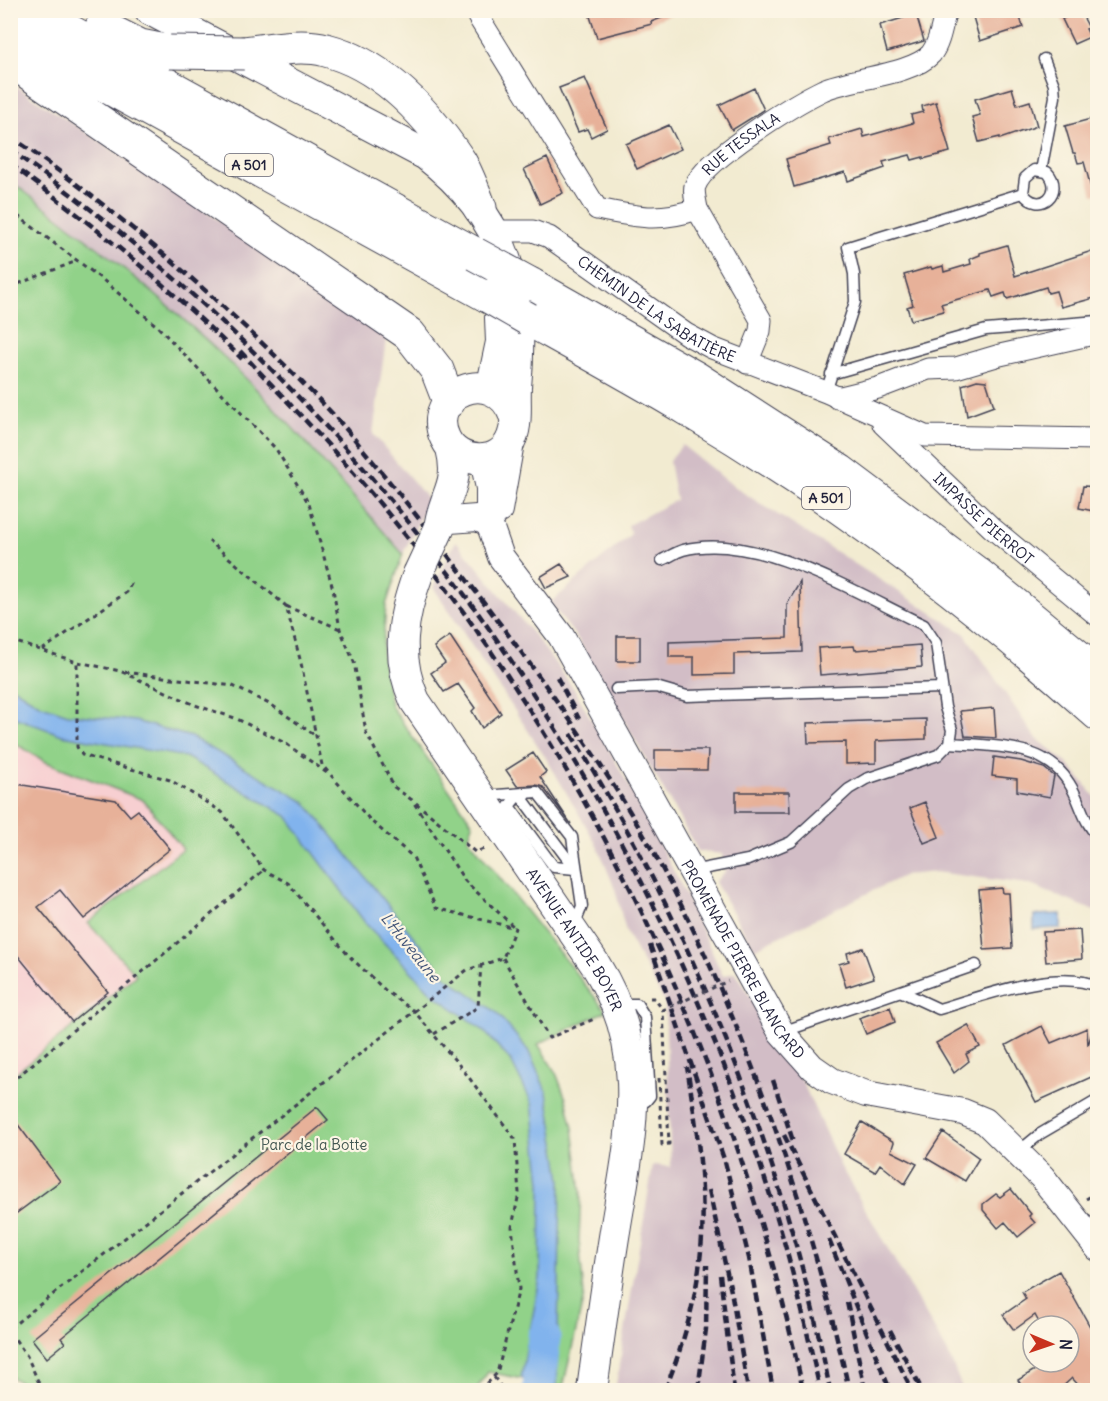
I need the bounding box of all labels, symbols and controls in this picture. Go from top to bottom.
street label: RUE TESSALA [697,108,783,179]
road number: A 501 [225,154,273,176]
street label: CHEMIN DE LA SABATIÈRE [574,251,739,366]
street label: IMPASSE PIERROT [930,468,1038,568]
road number: A 501 [802,487,850,509]
street label: PROMENADE PIERRE BLANCARD [678,856,809,1062]
street label: AVENUE ANTIDE BOYER [523,864,627,1014]
water label: L'Huveaune [377,908,446,987]
park label: Parc de la Botte [261,1135,367,1154]
north arrow [1021,1314,1081,1374]
text: N [1056,1339,1076,1350]

